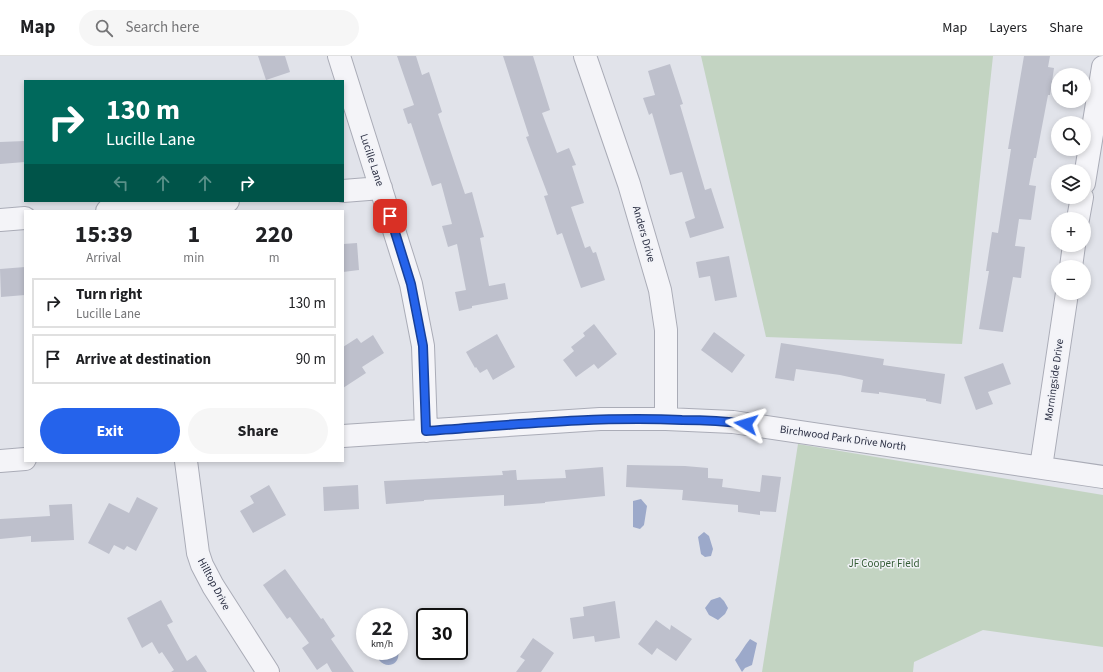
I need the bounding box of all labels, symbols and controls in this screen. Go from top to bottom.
search box [79,10,359,46]
text: Map [20,14,55,41]
icon: search [93,17,115,39]
text: Search here [125,17,199,38]
text: Map [942,18,967,38]
text: Layers [989,18,1027,38]
text: Share [1049,18,1083,38]
map controls [1051,68,1091,300]
button: sound [1051,68,1091,108]
text: 130 m [106,90,180,130]
icon: right [40,96,92,148]
button: search [1051,116,1091,156]
text: Lucille Lane [106,127,195,152]
street label: Lucille Lane [356,132,388,189]
button: layers [1051,164,1091,204]
icon: left [110,172,132,194]
icon: ahead [152,172,174,194]
icon: ahead [194,172,216,194]
icon: right [236,172,258,194]
pin [373,199,407,233]
street label: Anders Drive [629,204,659,264]
icon: arrive [379,205,401,227]
button: + [1051,212,1091,252]
text: 15:39 [75,217,133,252]
text: 1 [188,217,200,252]
text: 220 [255,217,293,252]
text: Arrival [86,249,121,267]
text: min [183,249,204,267]
text: m [269,249,280,267]
button: − [1051,260,1091,300]
text: Turn right [76,284,142,305]
icon: right [42,292,64,314]
text: 130 m [288,293,326,314]
text: Lucille Lane [76,305,141,323]
street label: Morningside Drive [1041,337,1067,422]
icon: arrive [42,348,64,370]
text: Arrive at destination [76,349,211,370]
text: 90 m [296,349,326,370]
position arrow [725,403,767,445]
button: Exit [40,408,180,454]
button: Share [188,408,328,454]
street label: Birchwood Park Drive North [779,422,907,454]
street label: Hilltop Drive [194,555,234,613]
park label: JF Cooper Field [848,556,920,571]
speed limit sign: 30 [416,608,468,660]
text: 22 [371,615,393,643]
text: km/h [371,637,393,651]

